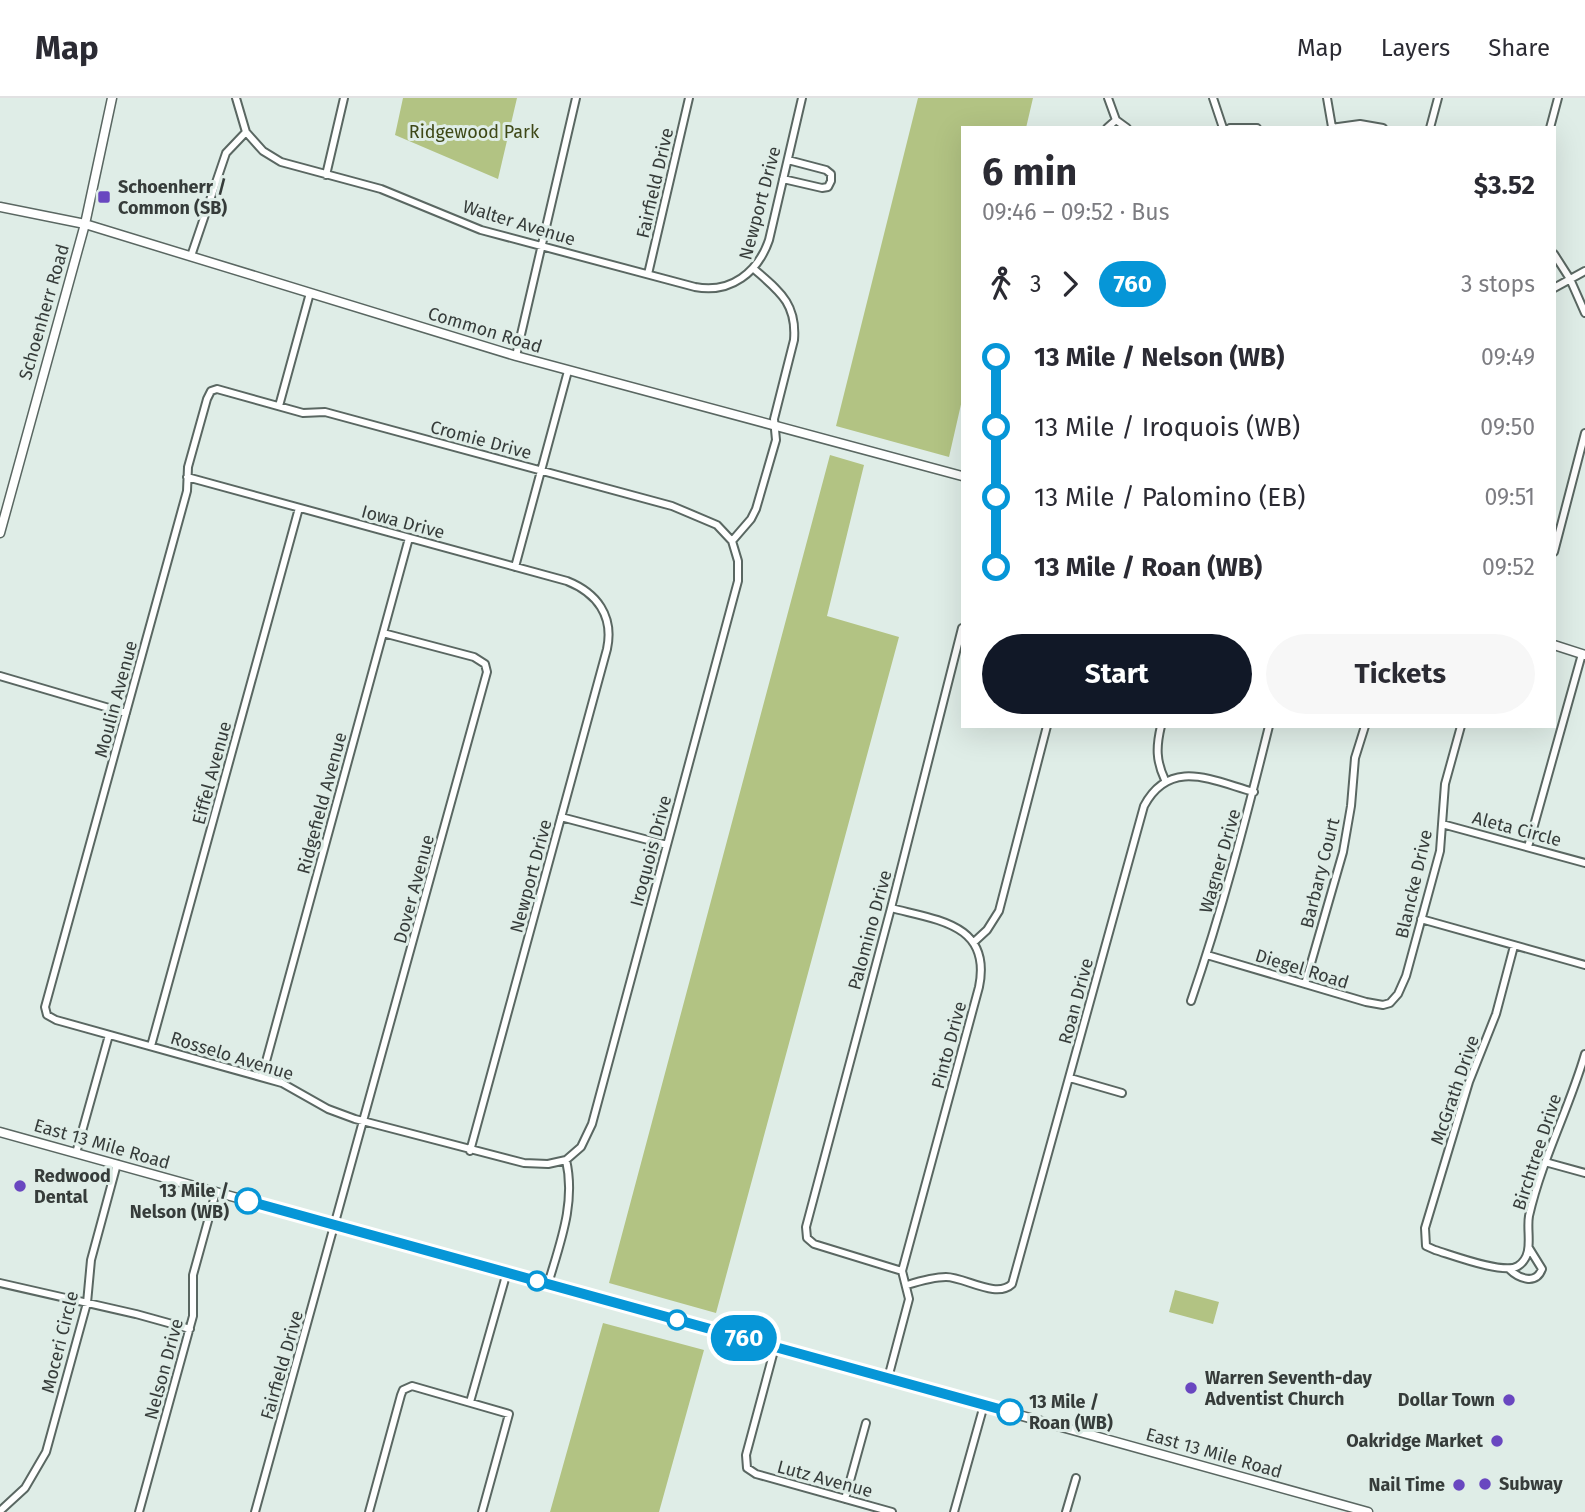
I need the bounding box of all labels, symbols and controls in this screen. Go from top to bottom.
text: Map [35,28,99,68]
text: Map [1297,34,1343,62]
text: Layers [1381,34,1450,62]
text: Share [1488,34,1550,62]
park label: Ridgewood Park [409,121,540,143]
street label: Fairfield Drive [632,126,678,240]
street label: Newport Drive [734,144,786,262]
text: 6 min [982,149,1077,195]
text: $3.52 [1474,170,1535,201]
place label: Schoenherr / Common (SB) [118,176,227,219]
marker: Schoenherr / Common (SB) [96,189,112,205]
street label: Walter Avenue [460,195,578,251]
text: 09:46 – 09:52 · Bus [982,198,1169,226]
street label: Schoenherr Road [14,241,74,383]
icon: walk [982,265,1020,303]
icon: forward [1051,265,1089,303]
text: 3 [1030,270,1041,298]
text: 760 [1113,270,1152,298]
text: 3 stops [1461,270,1535,298]
street label: Common Road [425,302,545,358]
text: 13 Mile / Nelson (WB) [1034,342,1284,373]
text: 09:49 [1481,343,1535,371]
text: 13 Mile / Iroquois (WB) [1034,412,1300,443]
text: 09:50 [1480,413,1535,441]
street label: Cromie Drive [428,416,534,464]
text: 13 Mile / Palomino (EB) [1034,482,1305,513]
text: 09:51 [1484,483,1535,511]
street label: Iowa Drive [359,500,447,544]
text: 13 Mile / Roan (WB) [1034,552,1262,583]
text: 09:52 [1482,553,1535,581]
button: Start [982,634,1252,714]
button: Tickets [1266,634,1535,714]
street label: Moulin Avenue [90,638,142,760]
street label: Eiffel Avenue [188,719,236,827]
street label: Ridgefield Avenue [292,730,352,876]
street label: Iroquois Drive [626,793,676,909]
street label: Wagner Drive [1195,806,1245,916]
street label: Aleta Circle [1470,807,1564,851]
street label: Barbary Court [1296,815,1344,930]
street label: Newport Drive [505,817,557,935]
street label: Blancke Drive [1391,827,1437,941]
street label: Dover Avenue [389,832,439,946]
street label: Palomino Drive [843,868,897,992]
street label: Diegel Road [1252,944,1352,994]
street label: Roan Drive [1054,956,1098,1046]
street label: Pinto Drive [927,999,971,1091]
street label: Rosselo Avenue [168,1027,296,1085]
street label: McGrath Drive [1426,1032,1484,1148]
street label: Birchtree Drive [1508,1091,1566,1213]
street label: East 13 Mile Road [31,1114,173,1174]
place label: Redwood Dental [34,1165,111,1208]
marker: Redwood Dental [12,1178,28,1194]
place label: 13 Mile / Nelson (WB) [130,1180,229,1223]
marker: 13 Mile / Nelson (WB) [235,1188,261,1214]
unlabelled marker [527,1271,547,1291]
street label: Moceri Circle [37,1289,83,1395]
street label: Fairfield Drive [256,1308,308,1422]
unlabelled marker [667,1310,687,1330]
line badge: 760 [704,1315,784,1361]
street label: Nelson Drive [140,1316,188,1422]
text: 760 [725,1324,763,1352]
place label: Warren Seventh-day Adventist Church [1204,1367,1373,1410]
marker: Warren Seventh-day Adventist Church [1183,1380,1199,1396]
place label: Dollar Town [1398,1389,1495,1411]
place label: 13 Mile / Roan (WB) [1029,1391,1113,1434]
marker: Dollar Town [1501,1392,1517,1408]
marker: 13 Mile / Roan (WB) [997,1399,1023,1425]
street label: East 13 Mile Road [1143,1423,1285,1483]
place label: Oakridge Market [1346,1430,1484,1452]
marker: Oakridge Market [1489,1433,1505,1449]
street label: Lutz Avenue [775,1456,875,1502]
place label: Subway [1499,1473,1563,1495]
place label: Nail Time [1369,1474,1445,1496]
marker: Subway [1477,1476,1493,1492]
marker: Nail Time [1451,1477,1467,1493]

